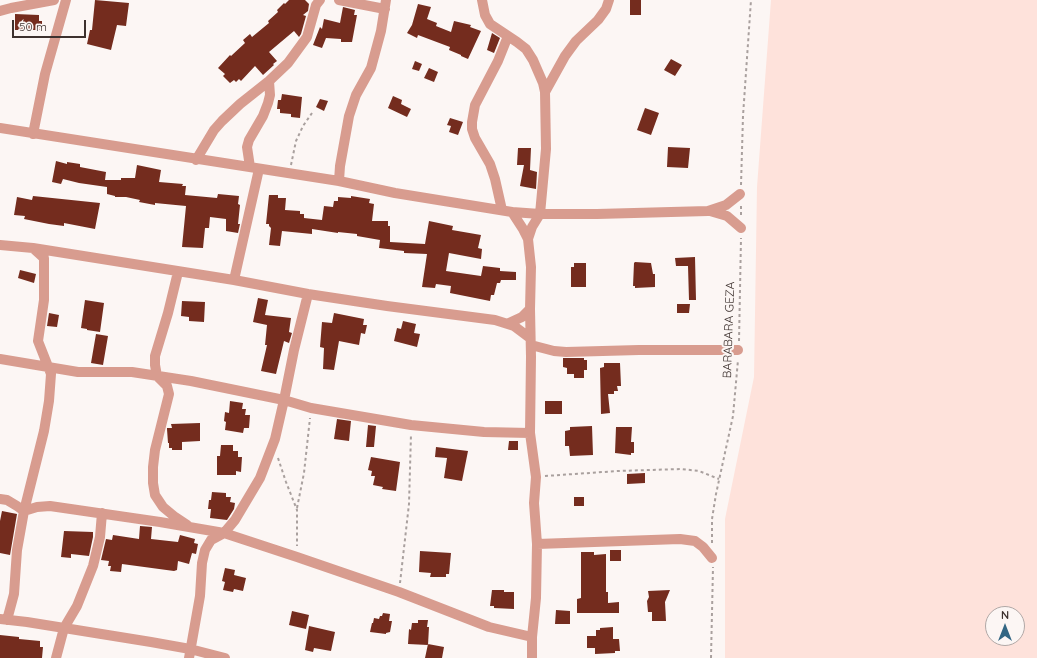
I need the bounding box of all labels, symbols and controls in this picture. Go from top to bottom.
scale bar [14,12,88,38]
text: 50 m [19,19,47,34]
street label: BARABARA GEZA [720,281,738,379]
north arrow [985,606,1025,646]
text: N [1001,608,1009,622]

